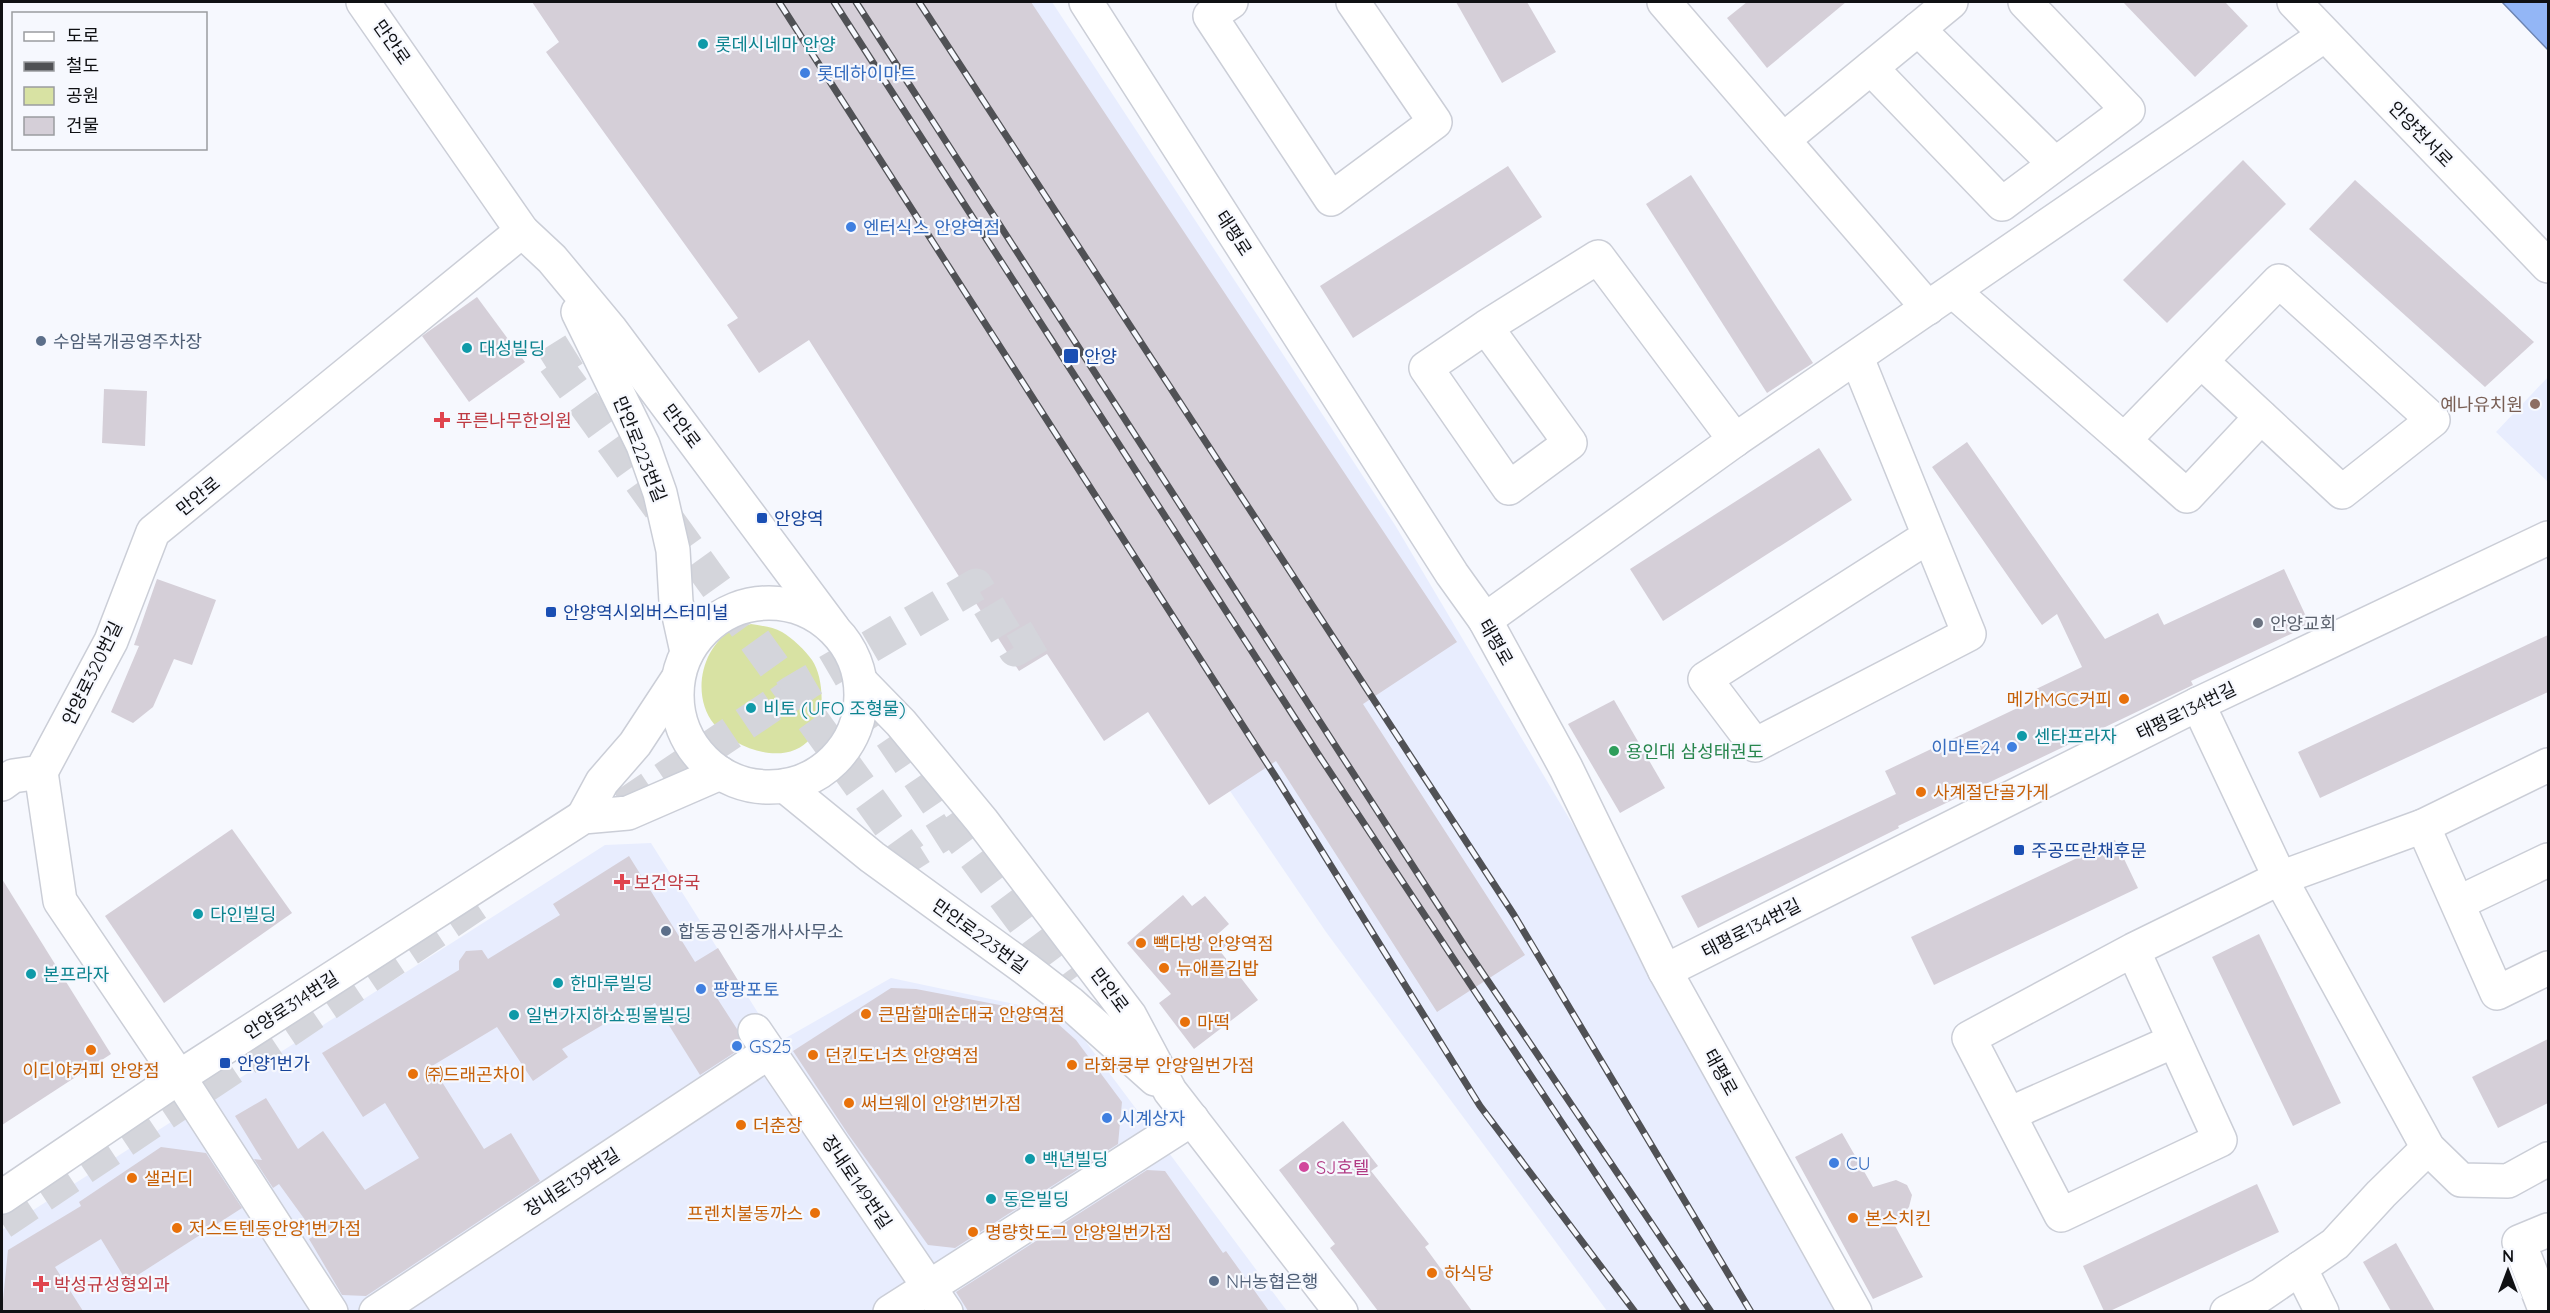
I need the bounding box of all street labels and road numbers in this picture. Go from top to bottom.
street label: 만안로 [368,15,416,69]
street label: 안양천서로 [2384,96,2458,172]
street label: 태평로 [1211,206,1257,260]
street label: 만안로223번길 [608,393,672,505]
street label: 만안로 [658,399,706,453]
street label: 만안로 [171,471,225,521]
street label: 태평로 [1474,615,1518,669]
street label: 안양로320번길 [57,617,127,729]
street label: 태평로134번길 [2132,677,2240,745]
street label: 태평로134번길 [1697,893,1805,963]
street label: 만안로223번길 [928,894,1032,978]
street label: 만안로 [1086,963,1134,1017]
street label: 안양로314번길 [239,966,343,1044]
street label: 태평로 [1699,1045,1743,1099]
street label: 장내로149번길 [817,1131,897,1233]
street label: 장내로139번길 [520,1143,624,1221]

